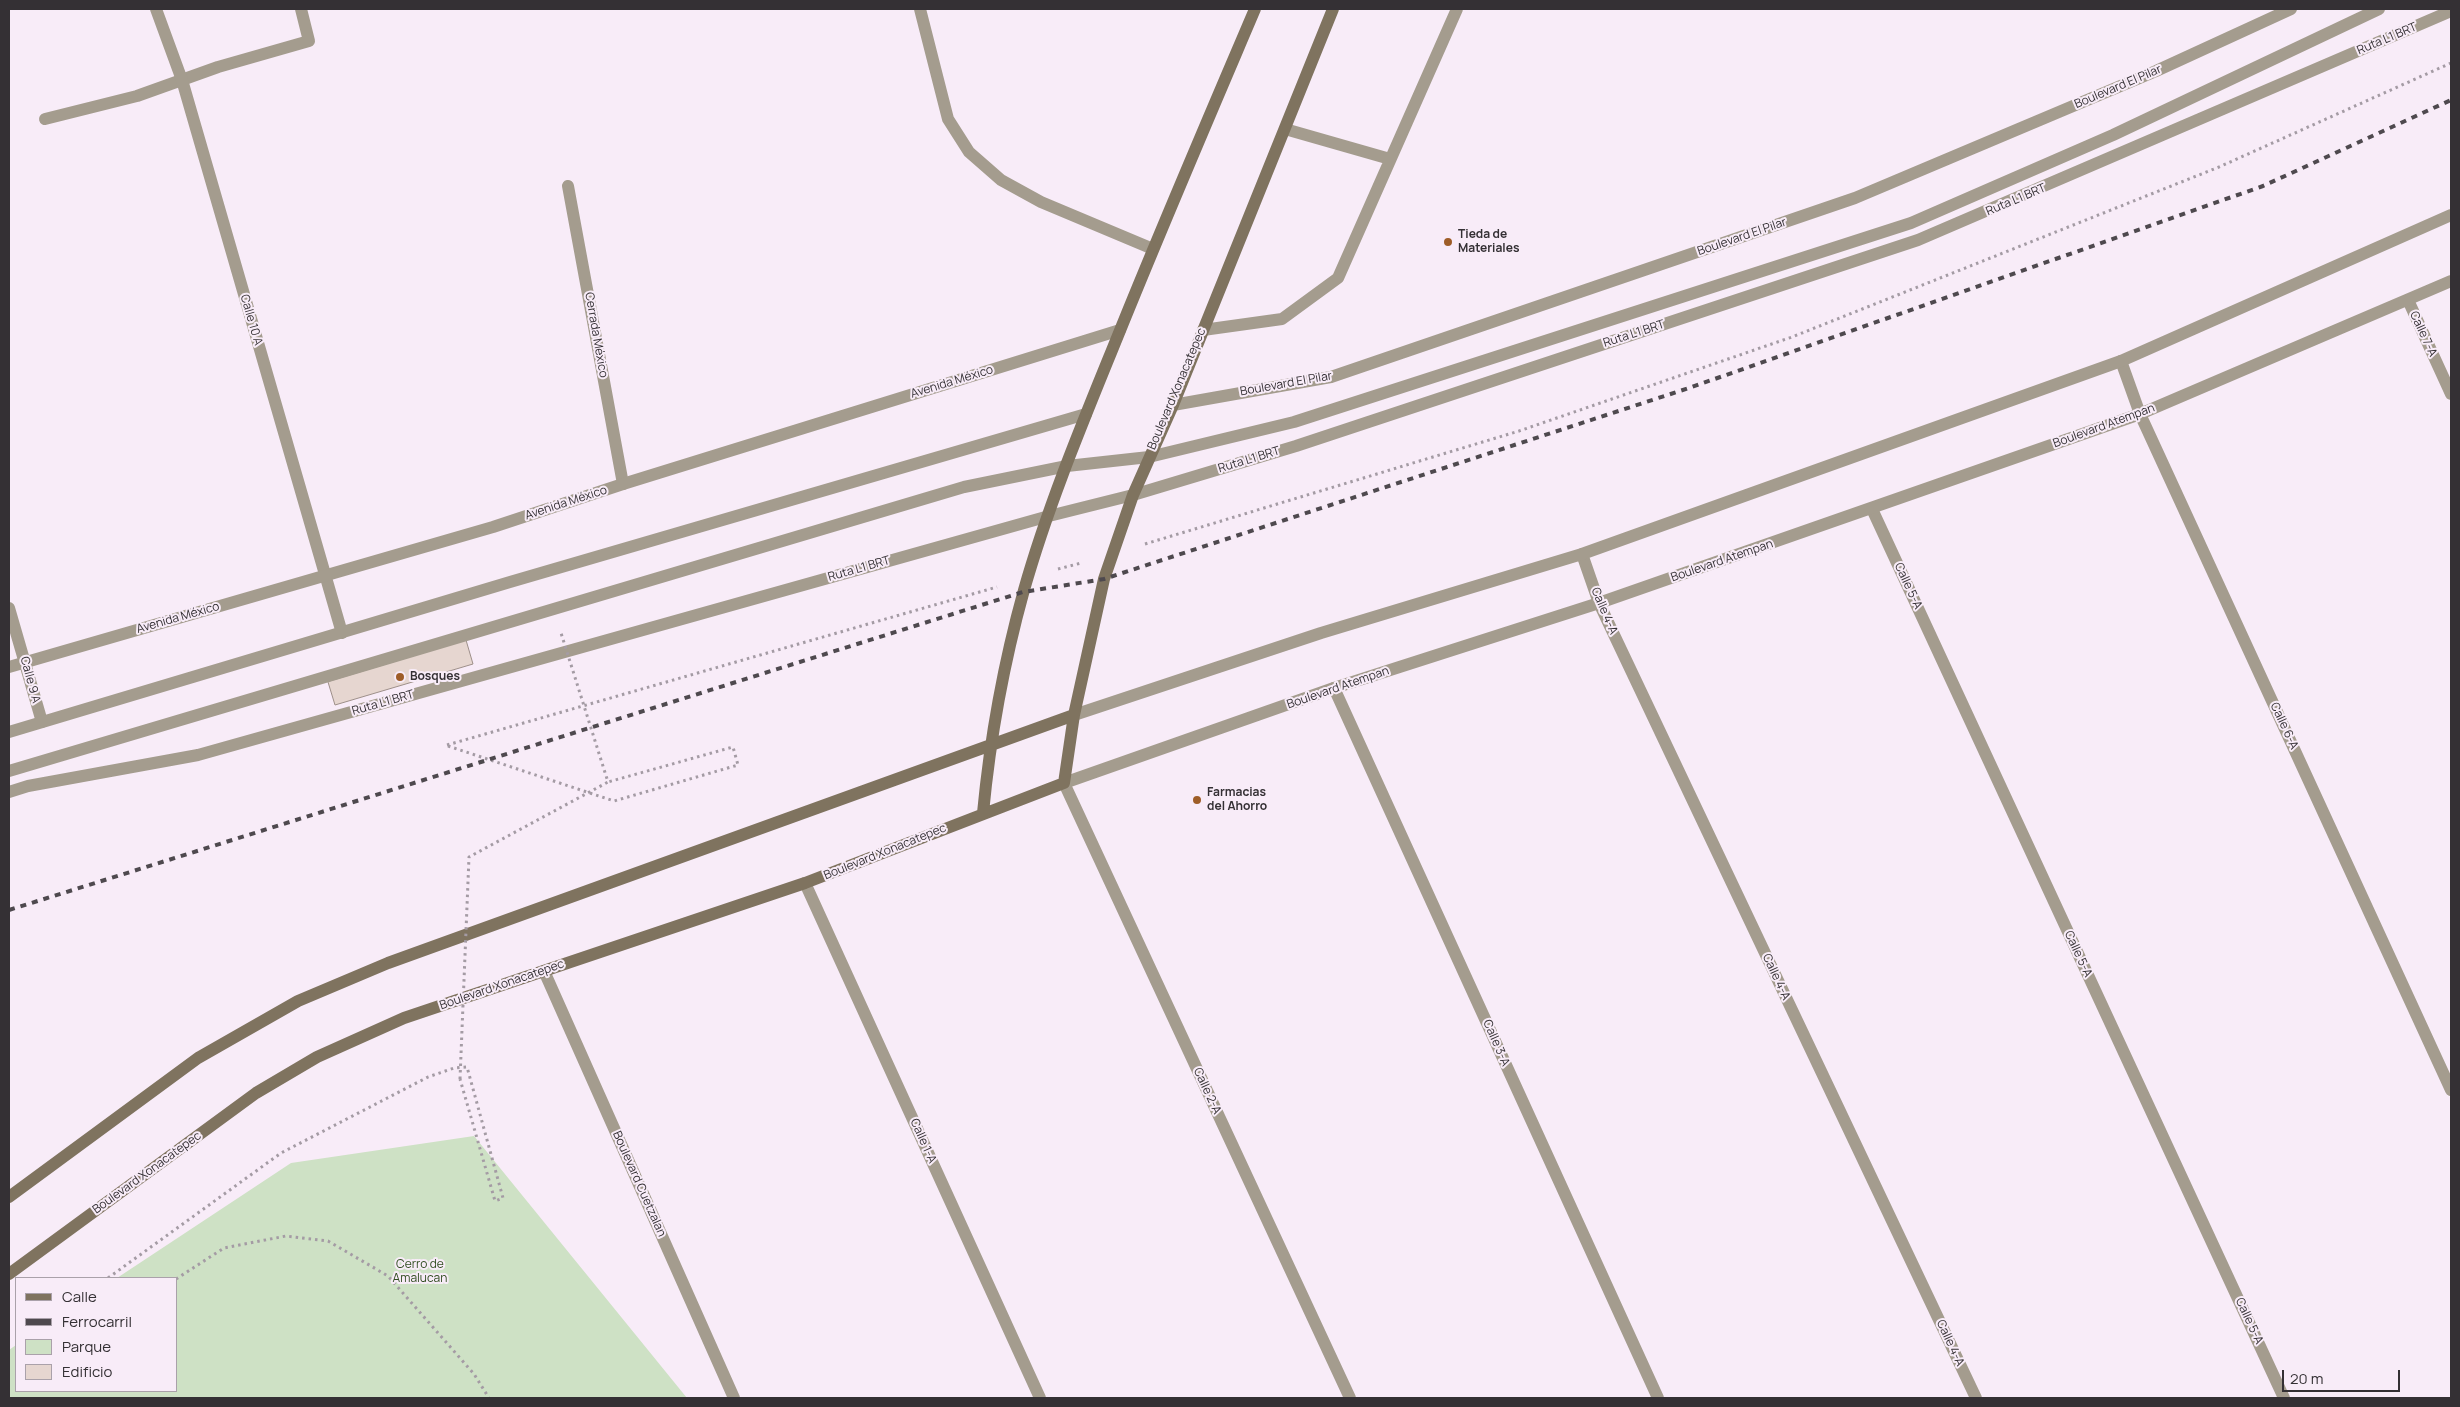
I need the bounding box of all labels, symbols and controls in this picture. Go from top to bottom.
street label: Ruta L1 BRT [2355,20,2419,58]
street label: Boulevard El Pilar [2072,62,2164,112]
street label: Ruta L1 BRT [1984,181,2048,219]
street label: Boulevard El Pilar [1696,215,1788,259]
place label: Tieda de Materiales [1458,228,1519,256]
marker: Tieda de Materiales [1442,236,1454,248]
street label: Cerrada México [581,291,611,379]
street label: Calle 10 A [237,293,265,347]
street label: Calle 7-A [2406,309,2440,359]
street label: Ruta L1 BRT [1601,317,1667,351]
street label: Boulevard Xonacatepec [1145,326,1209,452]
street label: Avenida México [909,363,995,401]
street label: Boulevard El Pilar [1239,369,1333,399]
street label: Boulevard Atempan [2051,401,2157,451]
street label: Ruta L1 BRT [1216,444,1282,476]
street label: Avenida México [523,483,609,523]
street label: Boulevard Atempan [1669,537,1775,585]
street label: Ruta L1 BRT [826,553,892,585]
street label: Calle 5-A [1891,560,1925,612]
street label: Calle 4-A [1588,585,1620,637]
street label: Avenida México [135,599,221,637]
street label: Calle 9 A [17,655,43,705]
street label: Boulevard Atempan [1285,664,1391,712]
place label: Bosques [410,670,460,684]
marker: Bosques [394,671,406,683]
street label: Ruta L1 BRT [350,687,416,719]
street label: Calle 6-A [2267,700,2301,752]
place label: Farmacias del Ahorro [1207,786,1267,814]
marker: Farmacias del Ahorro [1191,794,1203,806]
street label: Boulevard Xonacatepec [822,821,948,883]
street label: Calle 5-A [2061,928,2095,980]
street label: Calle 4-A [1759,951,1793,1003]
street label: Boulevard Xonacatepec [438,957,566,1013]
street label: Calle 3-A [1479,1018,1513,1068]
street label: Calle 2-A [1190,1066,1224,1116]
street label: Calle 1-A [907,1116,939,1166]
street label: Boulevard Xonacatepec [90,1129,204,1217]
street label: Boulevard Cuetzalan [609,1129,669,1239]
park label: Cerro de Amalucan [393,1258,447,1286]
legend [15,1277,178,1392]
text: Calle [62,1286,97,1307]
street label: Calle 5-A [2232,1295,2266,1347]
text: Ferrocarril [62,1311,132,1332]
street label: Calle 4-A [1933,1317,1967,1369]
text: Parque [62,1336,111,1357]
scale bar [2285,1360,2402,1392]
text: Edificio [62,1361,112,1382]
text: 20 m [2290,1368,2323,1389]

